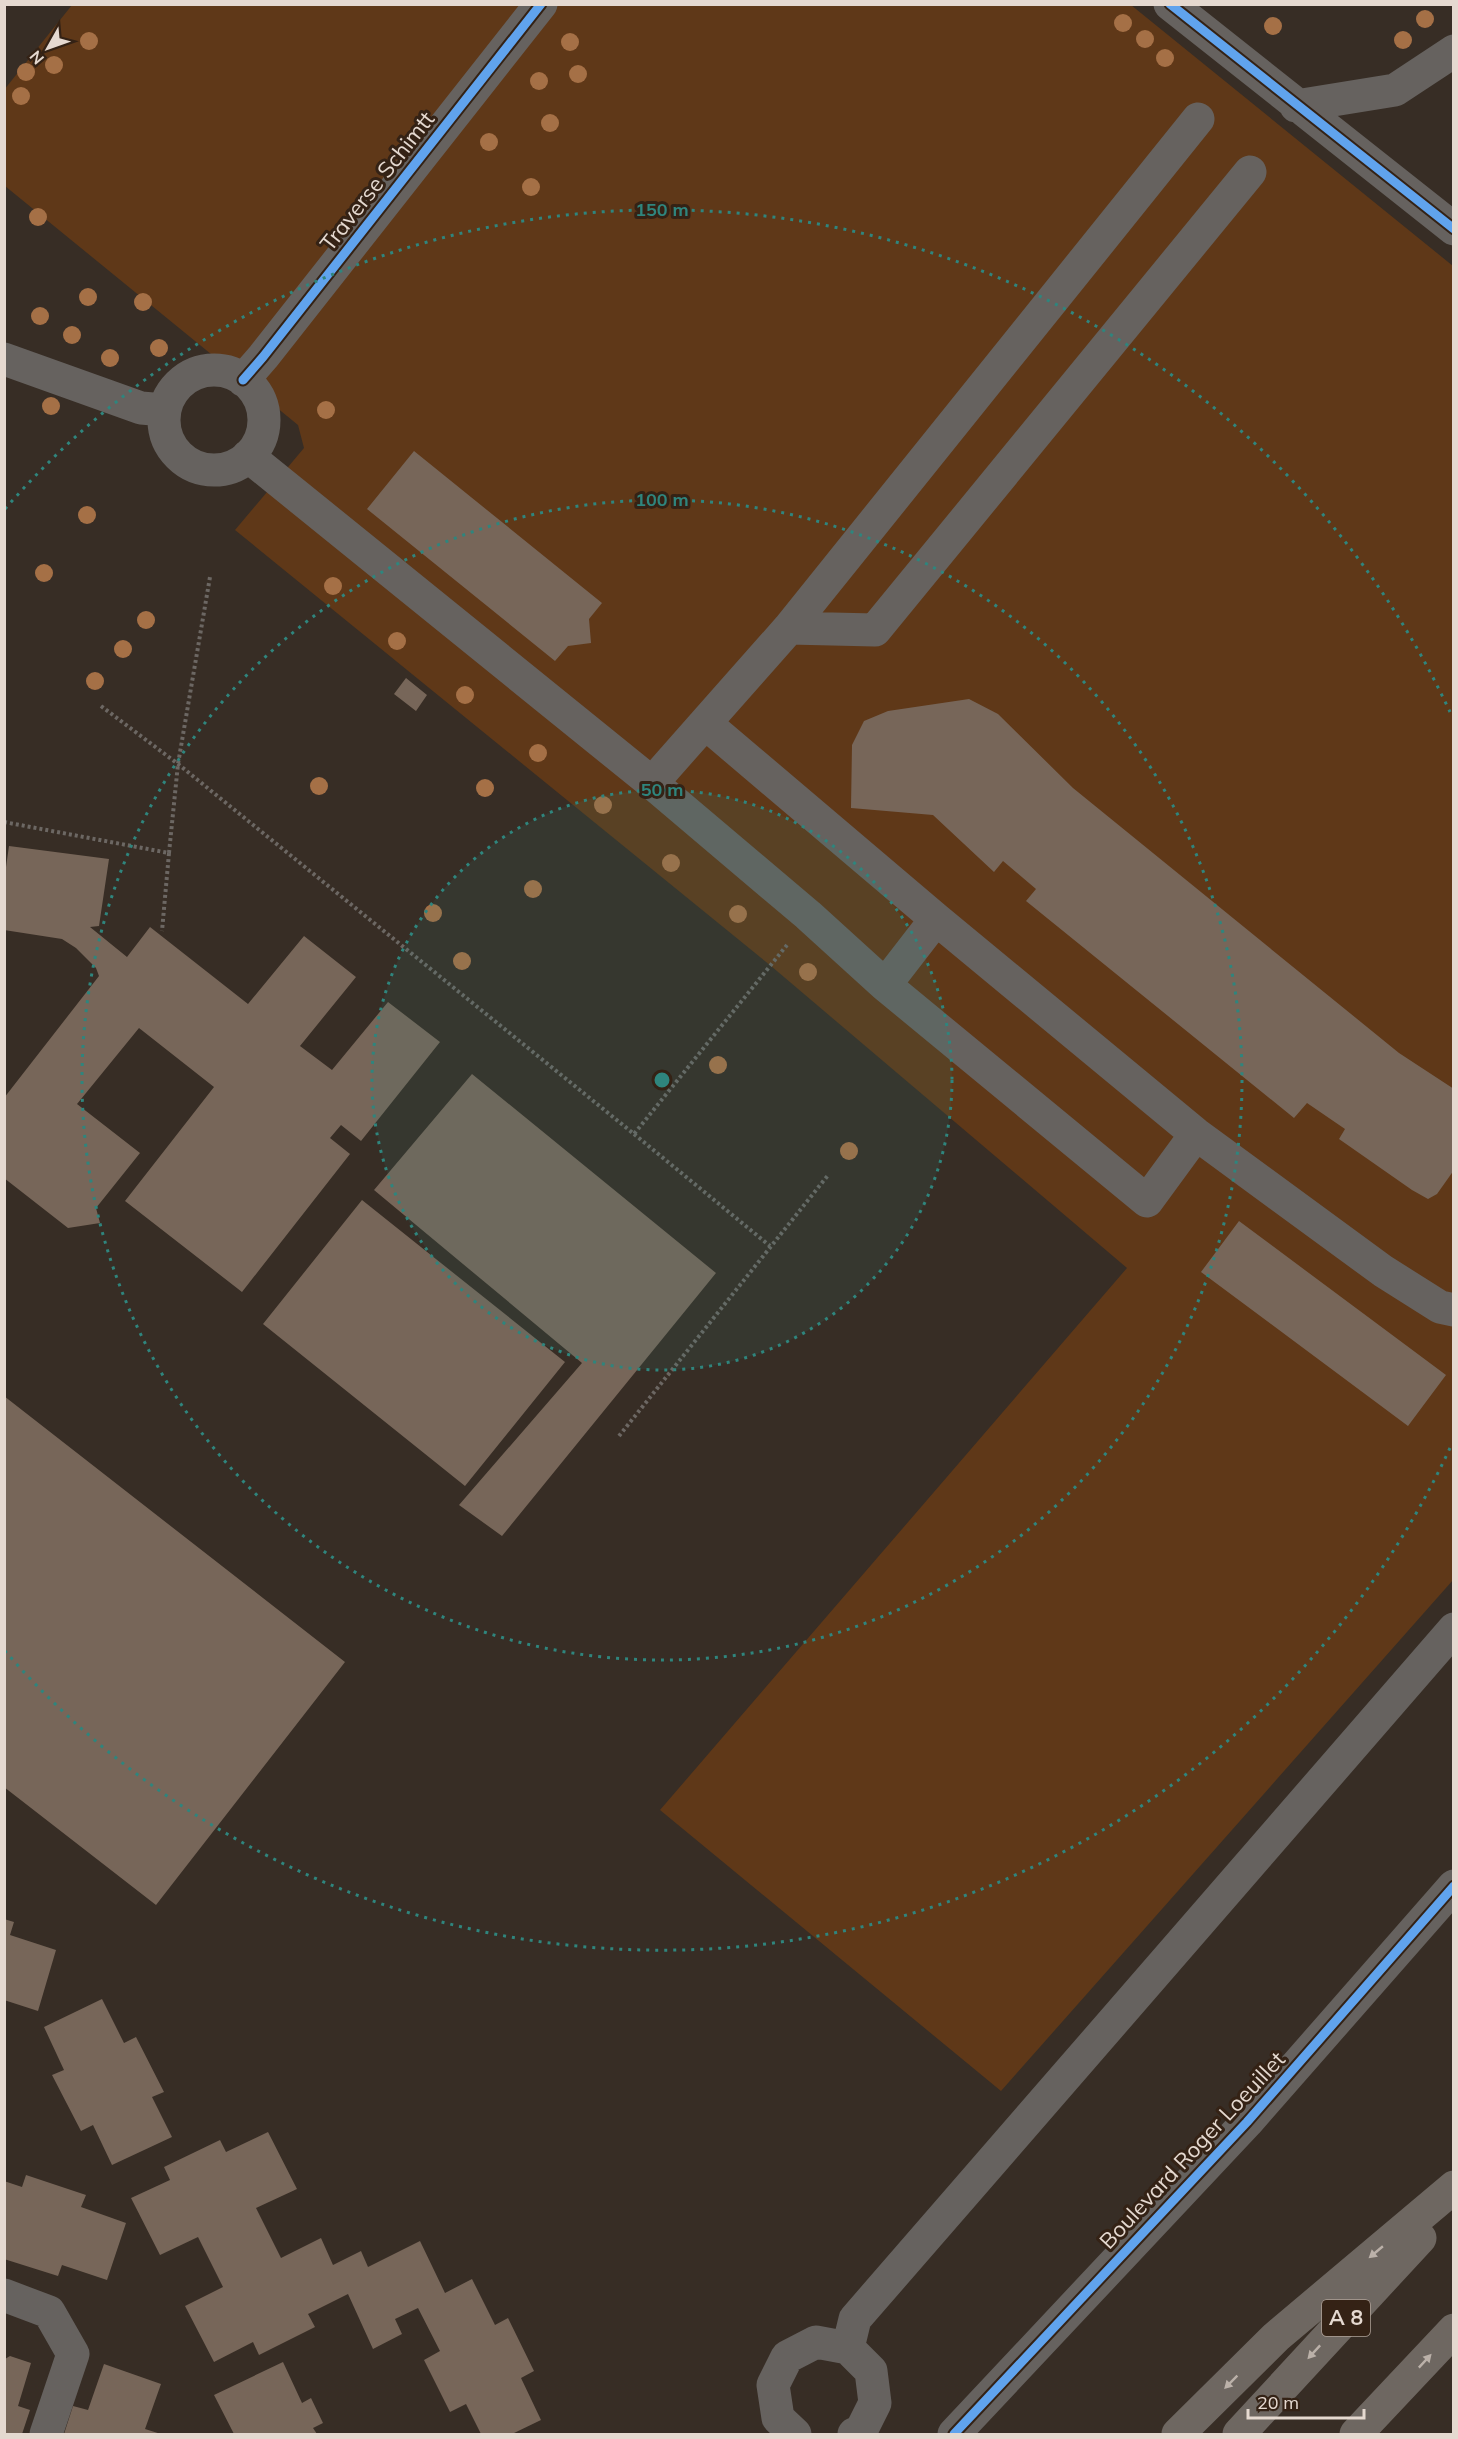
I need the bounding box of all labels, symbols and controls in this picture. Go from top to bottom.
north arrow [18,18,78,78]
text: N [25,47,48,69]
street label: Traverse Schimtt [314,105,440,256]
text: 150 m [635,198,689,221]
text: 100 m [635,488,689,511]
text: 50 m [641,778,683,801]
centre of rings [652,1070,672,1090]
street label: Boulevard Roger Loeuillet [1093,2045,1291,2255]
one-way arrow [1368,2245,1384,2258]
road number: A 8 [1322,2300,1370,2336]
one-way arrow [1307,2345,1321,2360]
one-way arrow [1418,2354,1431,2369]
one-way arrow [1225,2374,1239,2388]
scale bar [1248,2382,1364,2420]
text: 20 m [1257,2391,1299,2414]

